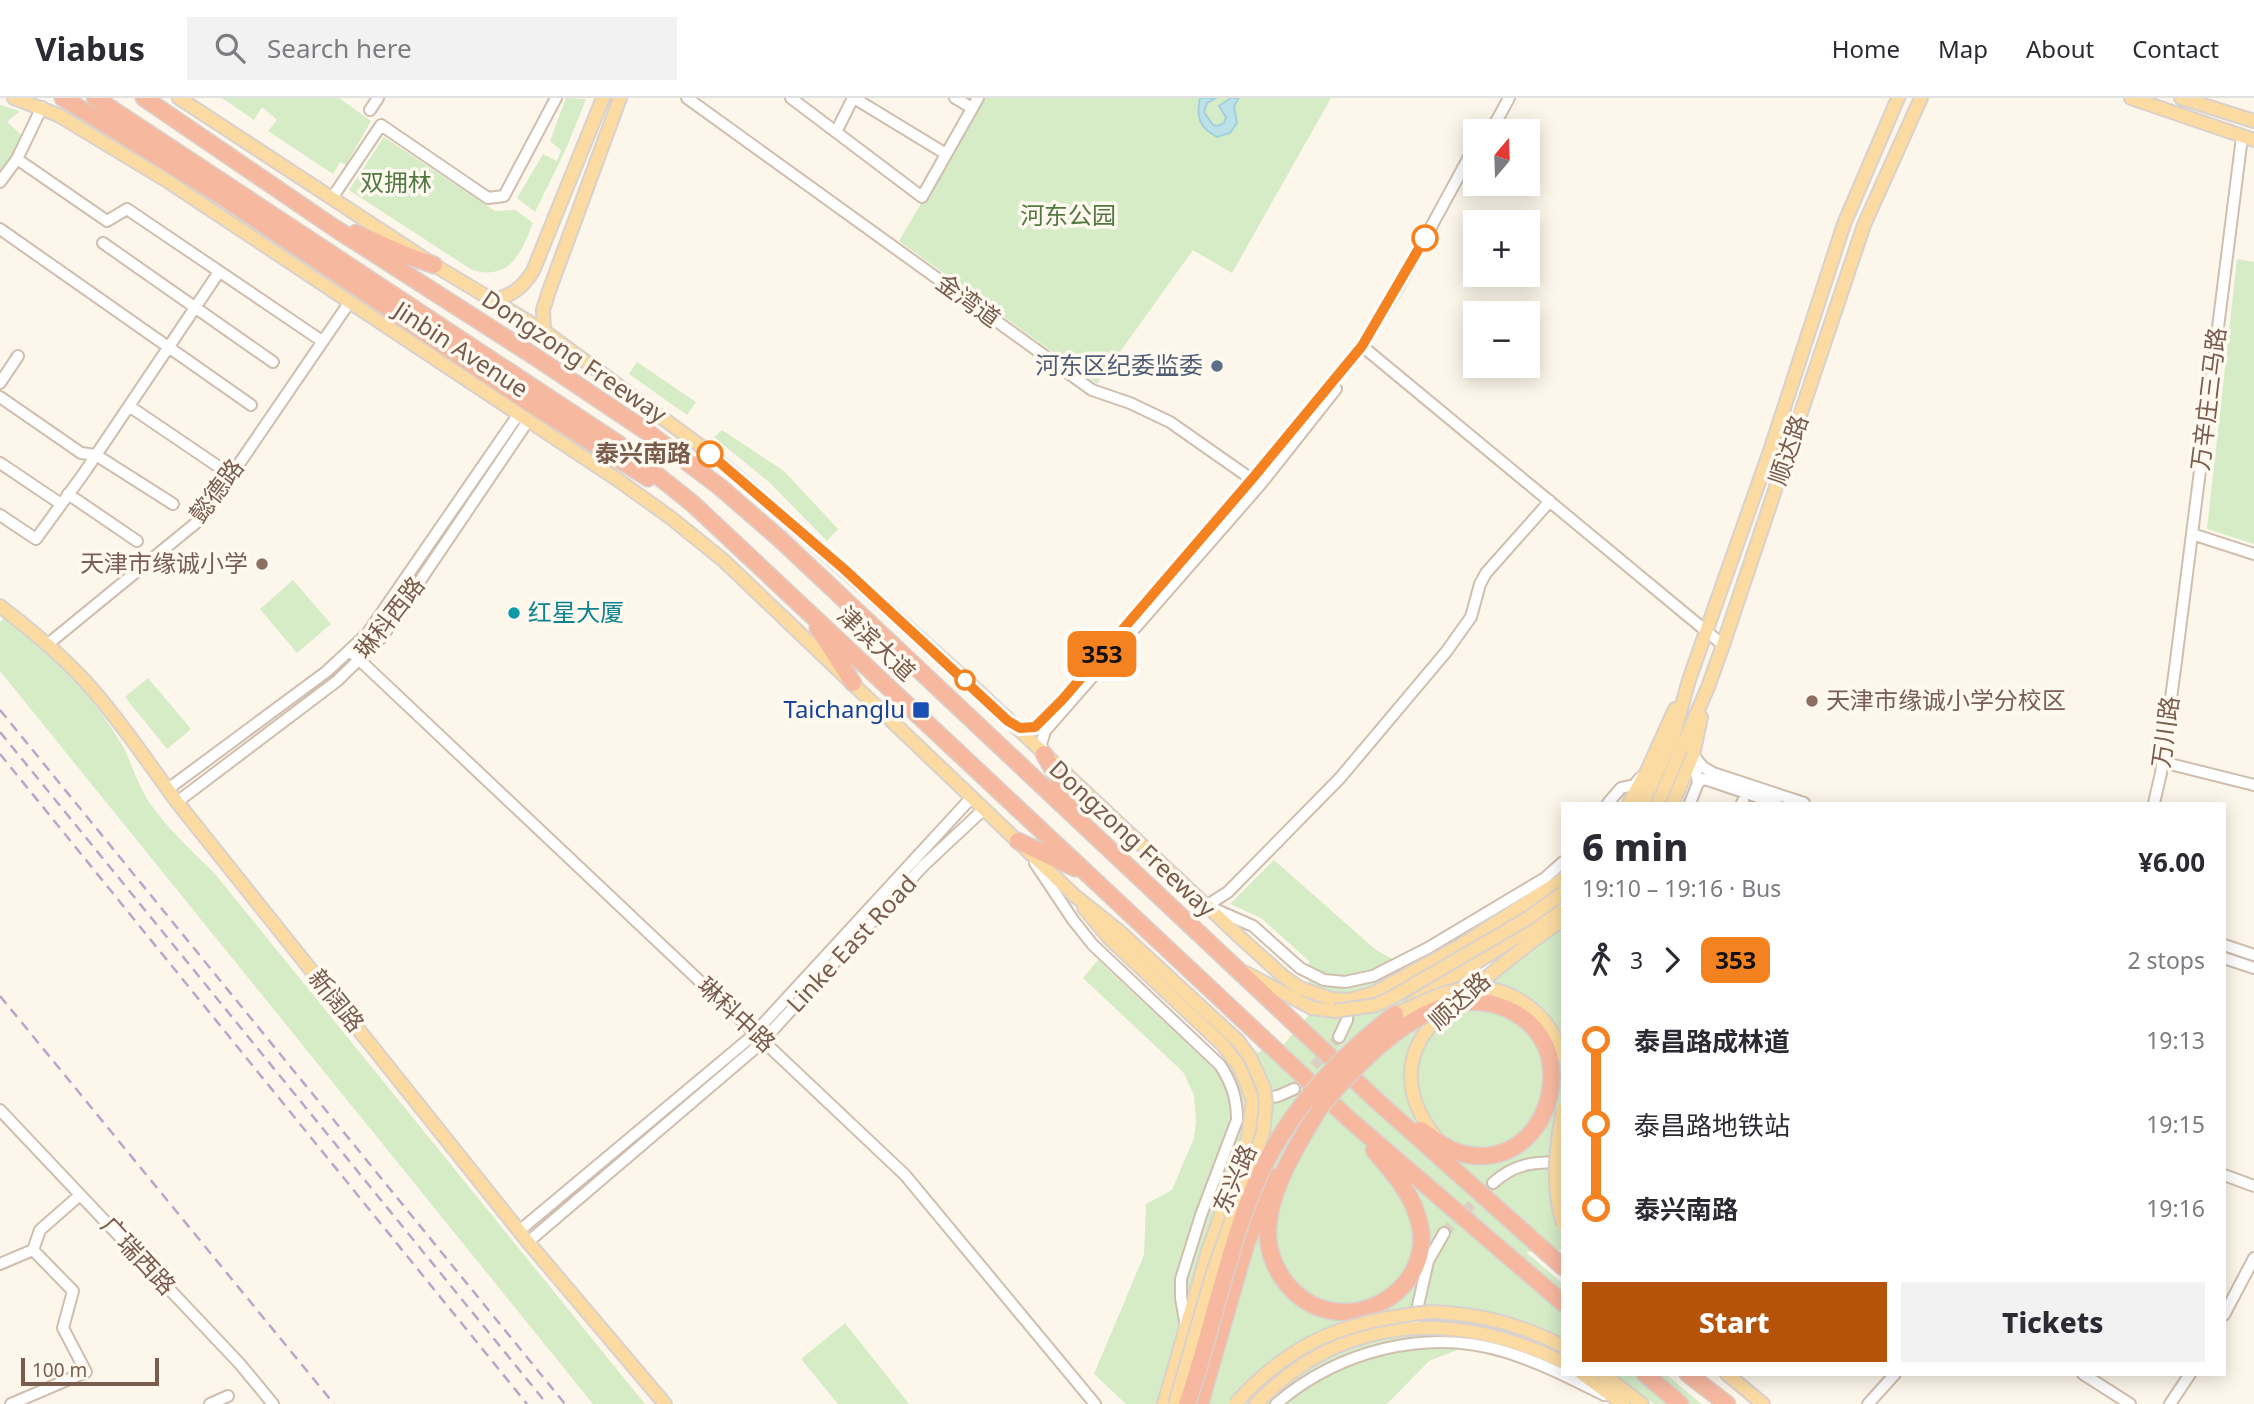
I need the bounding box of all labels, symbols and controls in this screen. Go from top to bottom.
search box [187,17,677,80]
text: Viabus [35,26,145,71]
icon: search [211,29,249,67]
text: Search here [267,30,412,66]
text: Home [1832,32,1900,65]
text: Map [1938,32,1988,65]
text: About [2026,32,2094,65]
text: Contact [2132,32,2219,65]
north arrow [1463,119,1540,196]
map controls [1463,119,1540,378]
park label: 双拥林 [360,165,432,198]
park label: 河东公园 [1020,198,1116,231]
button: + [1463,210,1540,287]
unlabelled marker [1412,225,1438,251]
street label: 金湾道 [930,265,1008,334]
street label: Dongzong Freeway [476,282,674,430]
street label: Jinbin Avenue [387,292,535,404]
button: − [1463,301,1540,378]
street label: 万辛庄三马路 [2182,325,2233,472]
place label: 河东区纪委监委 [1035,348,1203,381]
marker: 河东区纪委监委 [1209,358,1225,374]
street label: 顺达路 [1760,410,1815,489]
place label: 泰兴南路 [595,436,691,469]
marker: 泰兴南路 [697,441,723,467]
street label: 懿德路 [181,451,251,529]
place label: 天津市缘诚小学 [80,546,248,579]
marker: 天津市缘诚小学 [254,556,270,572]
street label: 琳科西路 [346,569,431,665]
place label: 红星大厦 [528,595,624,628]
street label: 津滨大道 [831,598,923,688]
marker: 红星大厦 [506,605,522,621]
line badge: 353 [1062,631,1142,677]
text: 353 [1081,637,1123,670]
unlabelled marker [955,670,975,690]
place label: 天津市缘诚小学分校区 [1826,683,2066,716]
place label: Taichanglu [783,692,905,725]
marker: 天津市缘诚小学分校区 [1804,693,1820,709]
street label: 万川路 [2143,694,2186,770]
marker: Taichanglu [911,700,931,720]
street label: Dongzong Freeway [1043,752,1224,924]
text: 6 min [1582,820,1688,872]
text: ¥6.00 [2138,844,2205,880]
street label: Linke East Road [778,867,923,1019]
text: 19:10 – 19:16 · Bus [1582,872,1781,904]
icon: walk [1582,941,1620,979]
icon: forward [1653,941,1691,979]
text: 353 [1715,943,1756,976]
text: 3 [1630,944,1643,976]
text: 2 stops [2127,944,2205,976]
street label: 新阔路 [302,962,373,1038]
street label: 顺达路 [1421,964,1497,1036]
street label: 琳科中路 [691,969,783,1059]
text: 泰昌路成林道 [1634,1023,1790,1059]
text: 19:13 [2146,1024,2205,1056]
text: 泰昌路地铁站 [1634,1107,1790,1143]
text: 19:15 [2146,1108,2205,1140]
street label: 东兴路 [1204,1139,1263,1218]
text: 泰兴南路 [1634,1191,1738,1227]
text: 19:16 [2146,1192,2205,1224]
street label: 广瑞西路 [94,1209,184,1301]
button: Start [1582,1282,1887,1362]
button: Tickets [1901,1282,2205,1362]
scale bar [21,1355,159,1387]
text: 100 m [32,1357,87,1383]

